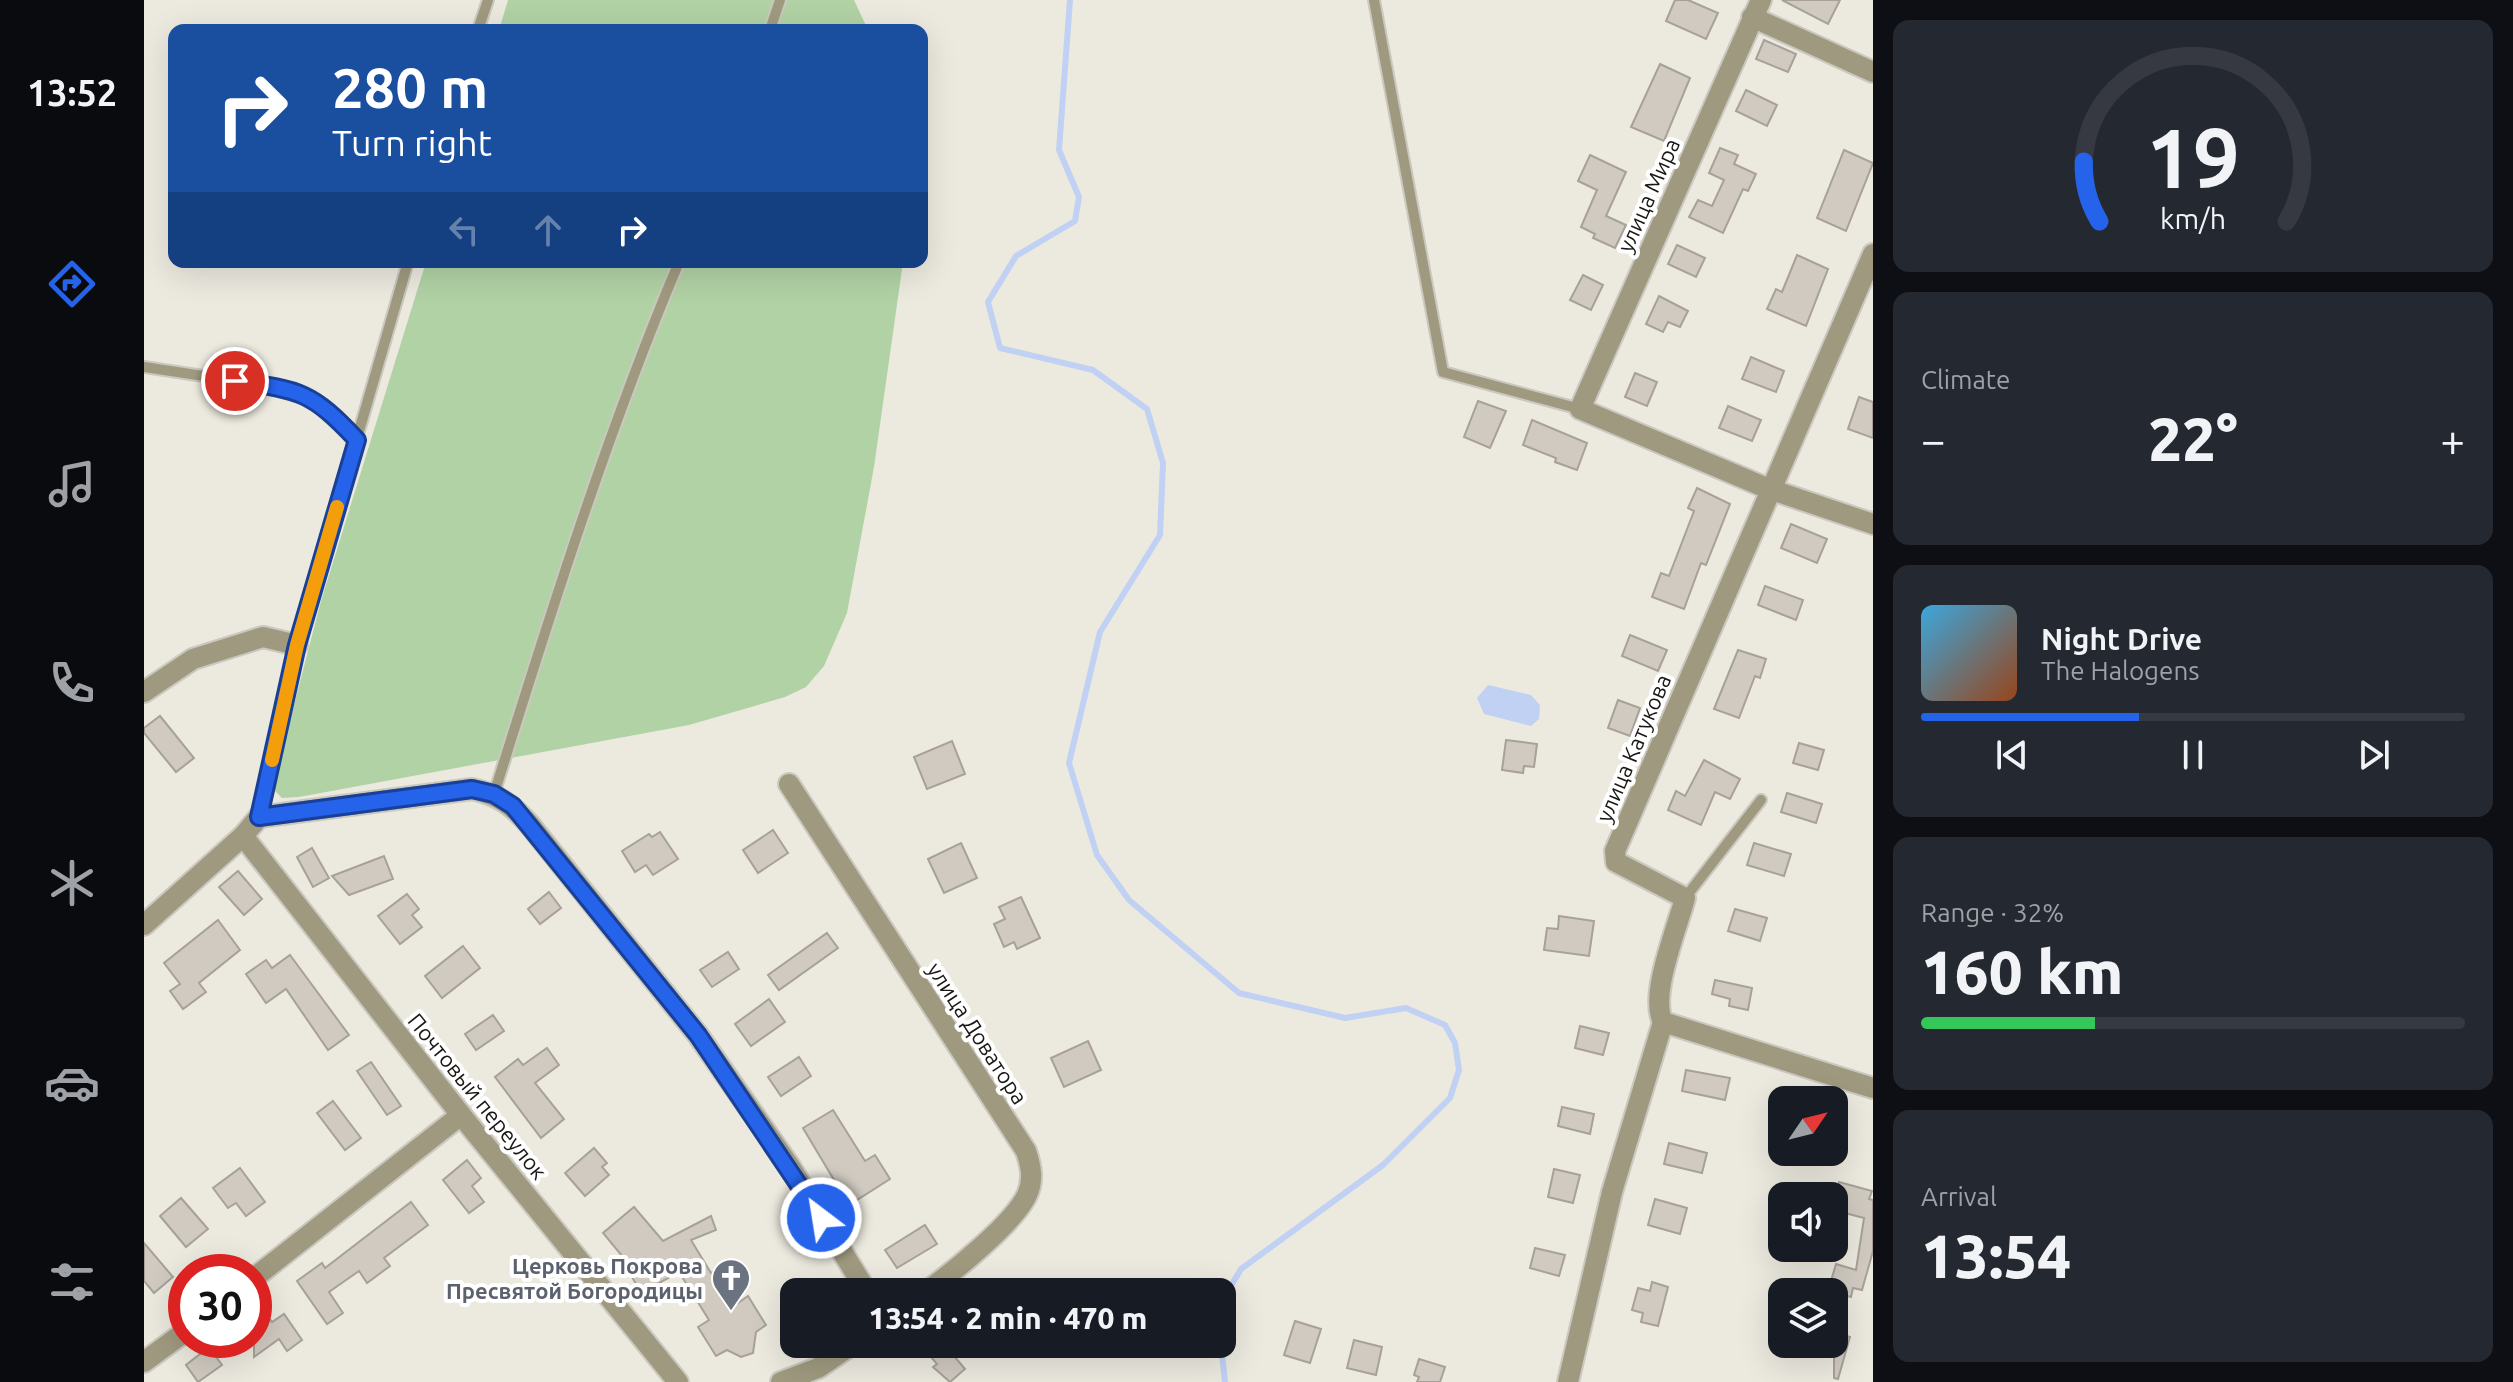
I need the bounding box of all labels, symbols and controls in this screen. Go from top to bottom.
icon: right [200,56,304,160]
text: 280 m [332,56,488,119]
text: 13:52 [27,72,117,113]
text: 19 [2146,110,2240,204]
text: Turn right [332,122,492,163]
street label: улица Мира [1612,134,1684,256]
text: km/h [2160,202,2226,234]
icon: left [442,208,486,252]
icon: ahead [526,208,570,252]
icon: right [610,208,654,252]
icon: directions [44,256,100,312]
pin [201,347,269,415]
icon: arrive [213,359,257,403]
text: Climate [1921,365,2010,394]
text: 22° [2148,405,2238,472]
text: − [1921,415,1946,464]
text: + [2440,415,2465,464]
icon: music [44,456,100,512]
text: Night Drive [2041,622,2202,656]
icon: phone [44,655,100,711]
text: The Halogens [2041,656,2200,685]
street label: улица Катукова [1591,670,1675,826]
icon: previous [1990,733,2034,777]
icon: pause [2171,733,2215,777]
icon: next [2352,733,2396,777]
icon: climate [44,855,100,911]
text: Range · 32% [1921,898,2064,927]
text: 160 km [1921,938,2123,1005]
street label: улица Доватора [923,958,1033,1108]
street label: Почтовый переулок [404,1008,552,1184]
icon: car [44,1055,100,1111]
north arrow [1768,1086,1848,1166]
map controls [1768,1086,1848,1358]
position arrow [779,1176,863,1260]
button: sound [1768,1182,1848,1262]
text: Arrival [1921,1182,1997,1211]
text: 13:54 [1921,1222,2071,1289]
place label: Церковь Покрова Пресвятой Богородицы [446,1253,703,1303]
icon: filters [44,1254,100,1310]
speed limit sign: 30 [168,1254,272,1358]
church icon: Церковь Покрова Пресвятой Богородицы [710,1257,752,1312]
button: layers [1768,1278,1848,1358]
text: 13:54 · 2 min · 470 m [869,1301,1147,1335]

